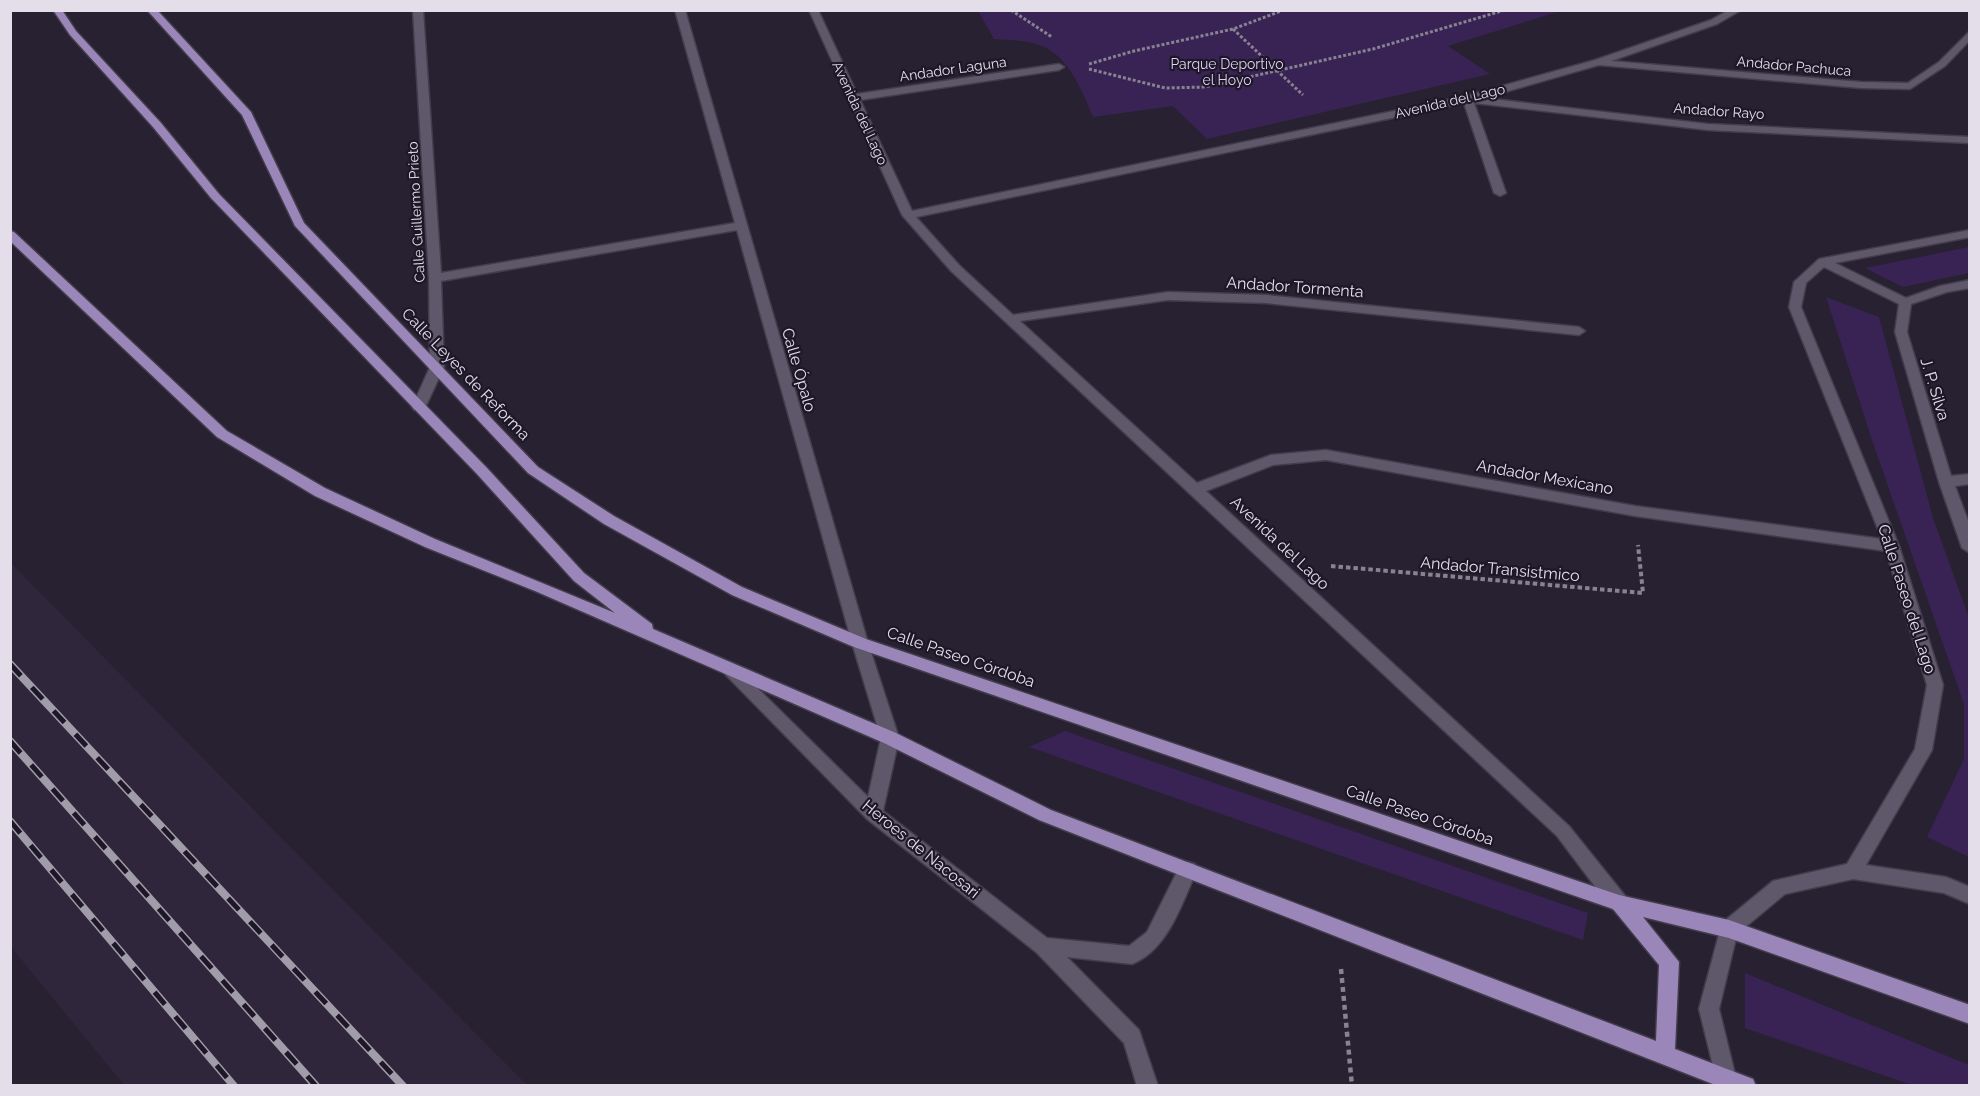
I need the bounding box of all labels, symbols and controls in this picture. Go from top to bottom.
street label: Andador Pachuca [1736,53,1852,79]
street label: Andador Laguna [899,54,1007,84]
park label: Parque Deportivo el Hoyo [1170,56,1284,88]
street label: Avenida del Lago [829,59,891,167]
street label: Avenida del Lago [1394,81,1506,121]
street label: Andador Rayo [1673,100,1765,122]
street label: Calle Guillermo Prieto [404,141,428,283]
street label: Andador Tormenta [1226,273,1364,301]
street label: Calle Leyes de Reforma [398,304,534,444]
street label: Calle Ópalo [778,326,821,414]
street label: J. P. Silva [1916,355,1954,423]
street label: Andador Mexicano [1475,456,1615,498]
street label: Avenida del Lago [1227,492,1333,594]
street label: Calle Paseo del Lago [1874,522,1940,676]
street label: Andador Transistmico [1420,553,1580,585]
street label: Calle Paseo Córdoba [885,623,1037,691]
street label: Calle Paseo Córdoba [1344,781,1496,849]
street label: Heroes de Nacosari [859,796,983,902]

